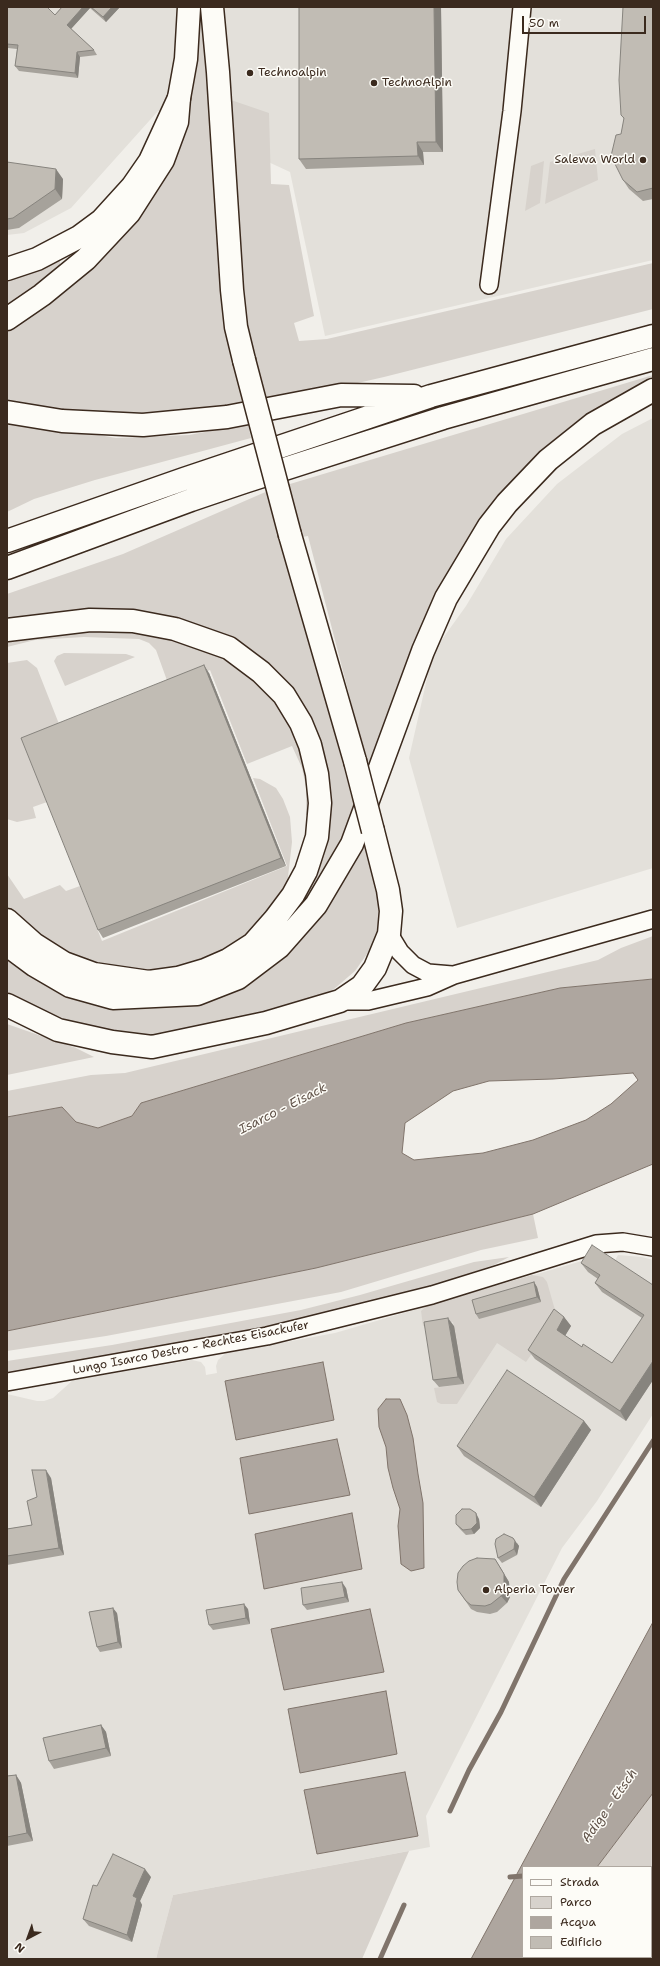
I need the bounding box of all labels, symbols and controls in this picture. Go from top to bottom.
scale bar [524,8,648,34]
text: 50 m [529,15,559,31]
place label: Technoalpin [258,66,327,80]
marker: Technoalpin [245,68,255,78]
place label: TechnoAlpin [382,76,452,90]
marker: TechnoAlpin [369,78,379,88]
place label: Salewa World [555,153,635,167]
marker: Salewa World [638,155,648,165]
water label: Isarco - Eisack [237,1080,329,1138]
street label: Lungo Isarco Destro - Rechtes Eisackufer [72,1318,310,1378]
place label: Alperia Tower [494,1583,575,1597]
marker: Alperia Tower [481,1585,491,1595]
water label: Adige - Etsch [579,1766,641,1846]
legend [522,1866,652,1958]
text: Strada [560,1874,599,1890]
text: Parco [560,1894,592,1910]
text: Acqua [560,1914,596,1930]
north arrow [8,1918,48,1958]
text: Edificio [560,1934,602,1950]
text: N [12,1939,28,1956]

